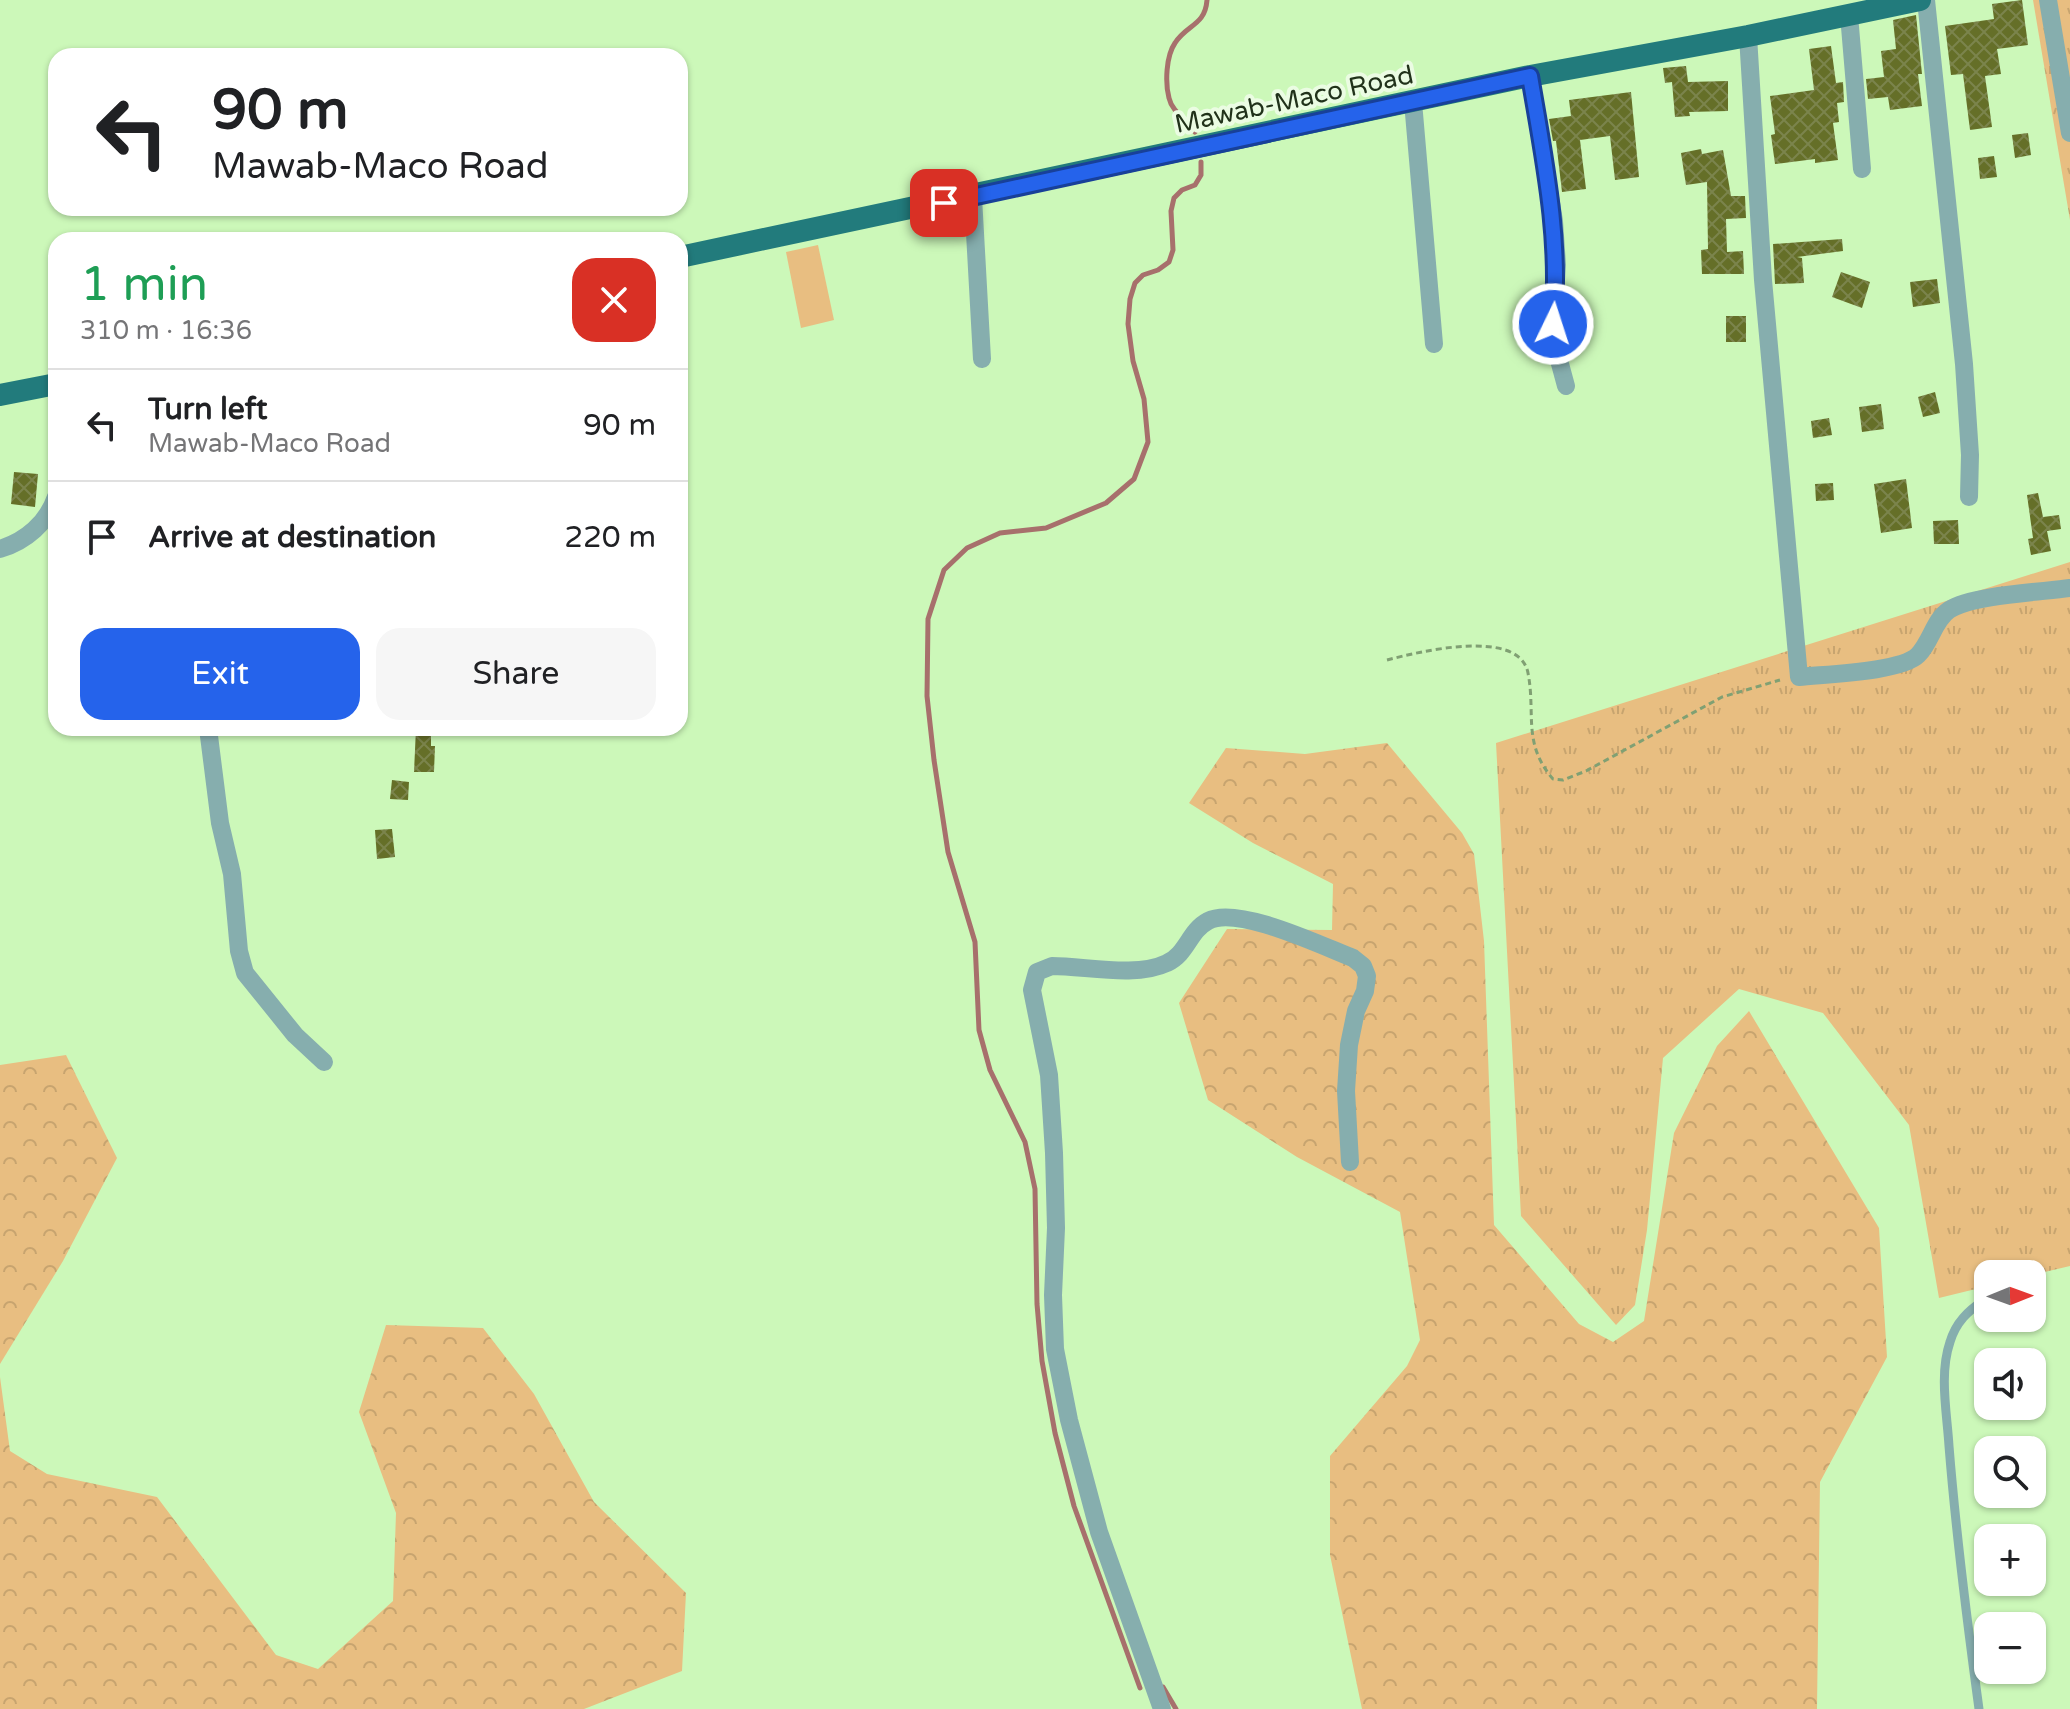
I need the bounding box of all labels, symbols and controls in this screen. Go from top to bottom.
street label: Mawab-Maco Road [1172,59,1416,140]
text: 90 m [212,77,348,144]
icon: left [80,80,184,184]
text: Mawab-Maco Road [212,145,548,188]
pin [910,169,978,237]
icon: arrive [922,181,966,225]
text: 1 min [80,256,208,314]
button: close [572,258,656,342]
position arrow [1511,282,1595,366]
text: 310 m · 16:36 [80,315,252,346]
text: Turn left [148,391,267,428]
icon: left [80,403,124,447]
text: 90 m [583,407,656,444]
text: Mawab-Maco Road [148,428,391,459]
icon: arrive [80,515,124,559]
text: Arrive at destination [148,519,436,556]
text: 220 m [564,519,656,556]
button: Exit [80,628,360,720]
button: Share [376,628,656,720]
north arrow [1974,1260,2046,1332]
map controls [1974,1260,2046,1684]
button: sound [1974,1348,2046,1420]
button: search [1974,1436,2046,1508]
button: + [1974,1524,2046,1596]
button: − [1974,1612,2046,1684]

